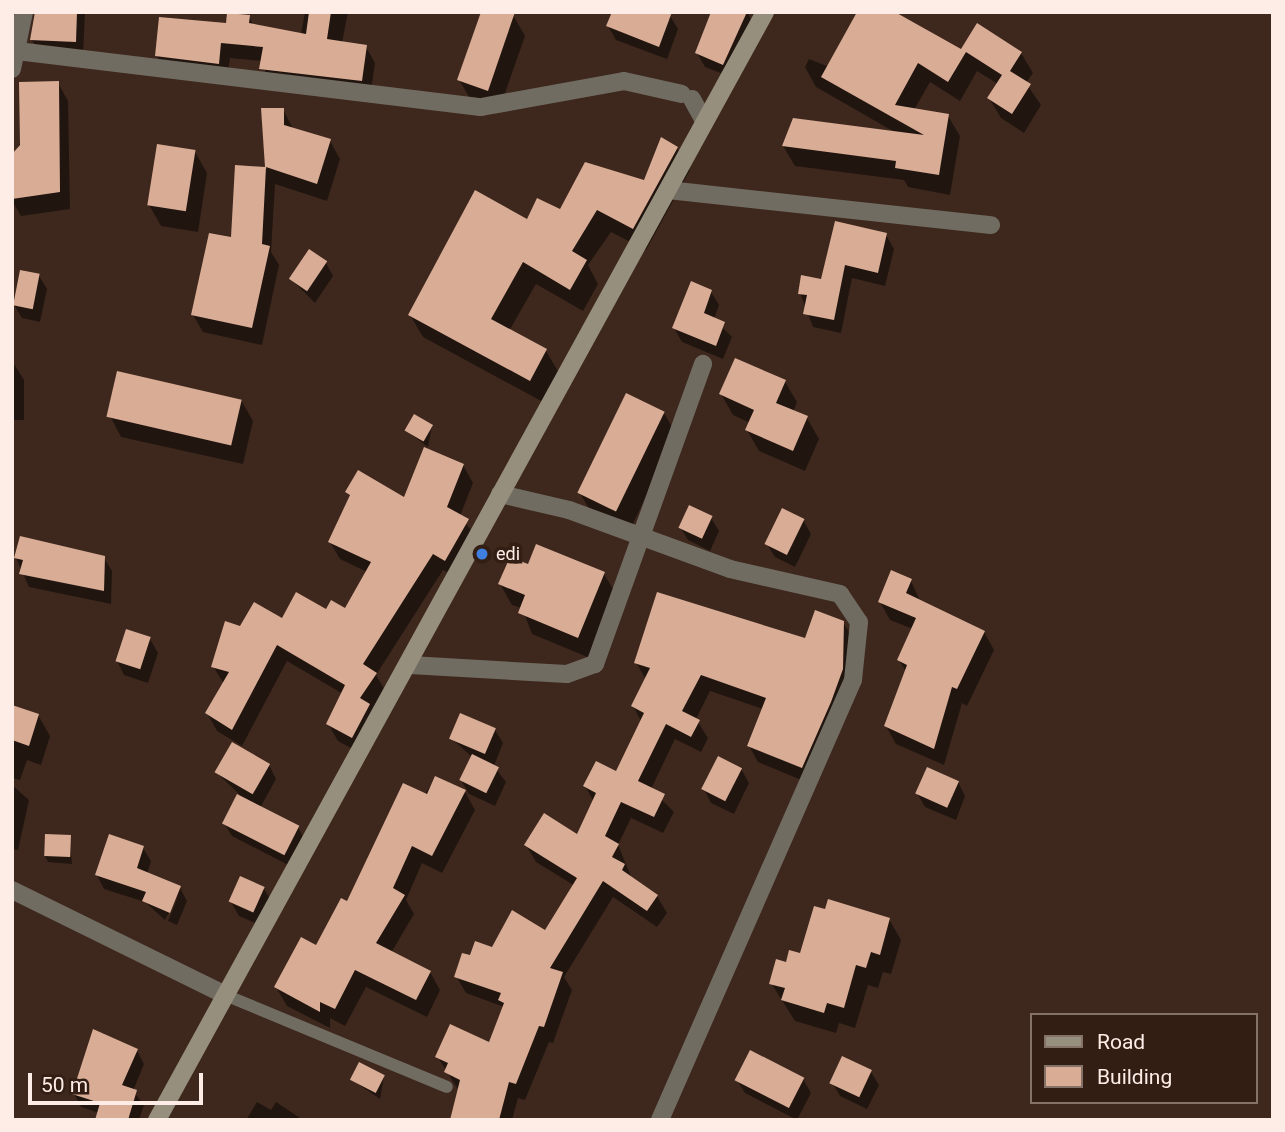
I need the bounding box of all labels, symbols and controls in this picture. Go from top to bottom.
place label: edi [496,543,520,565]
marker: edi [474,546,490,562]
legend [1030,1013,1257,1104]
text: Road [1097,1030,1145,1054]
scale bar [32,1058,206,1102]
text: Building [1097,1065,1172,1089]
text: 50 m [41,1073,88,1097]

